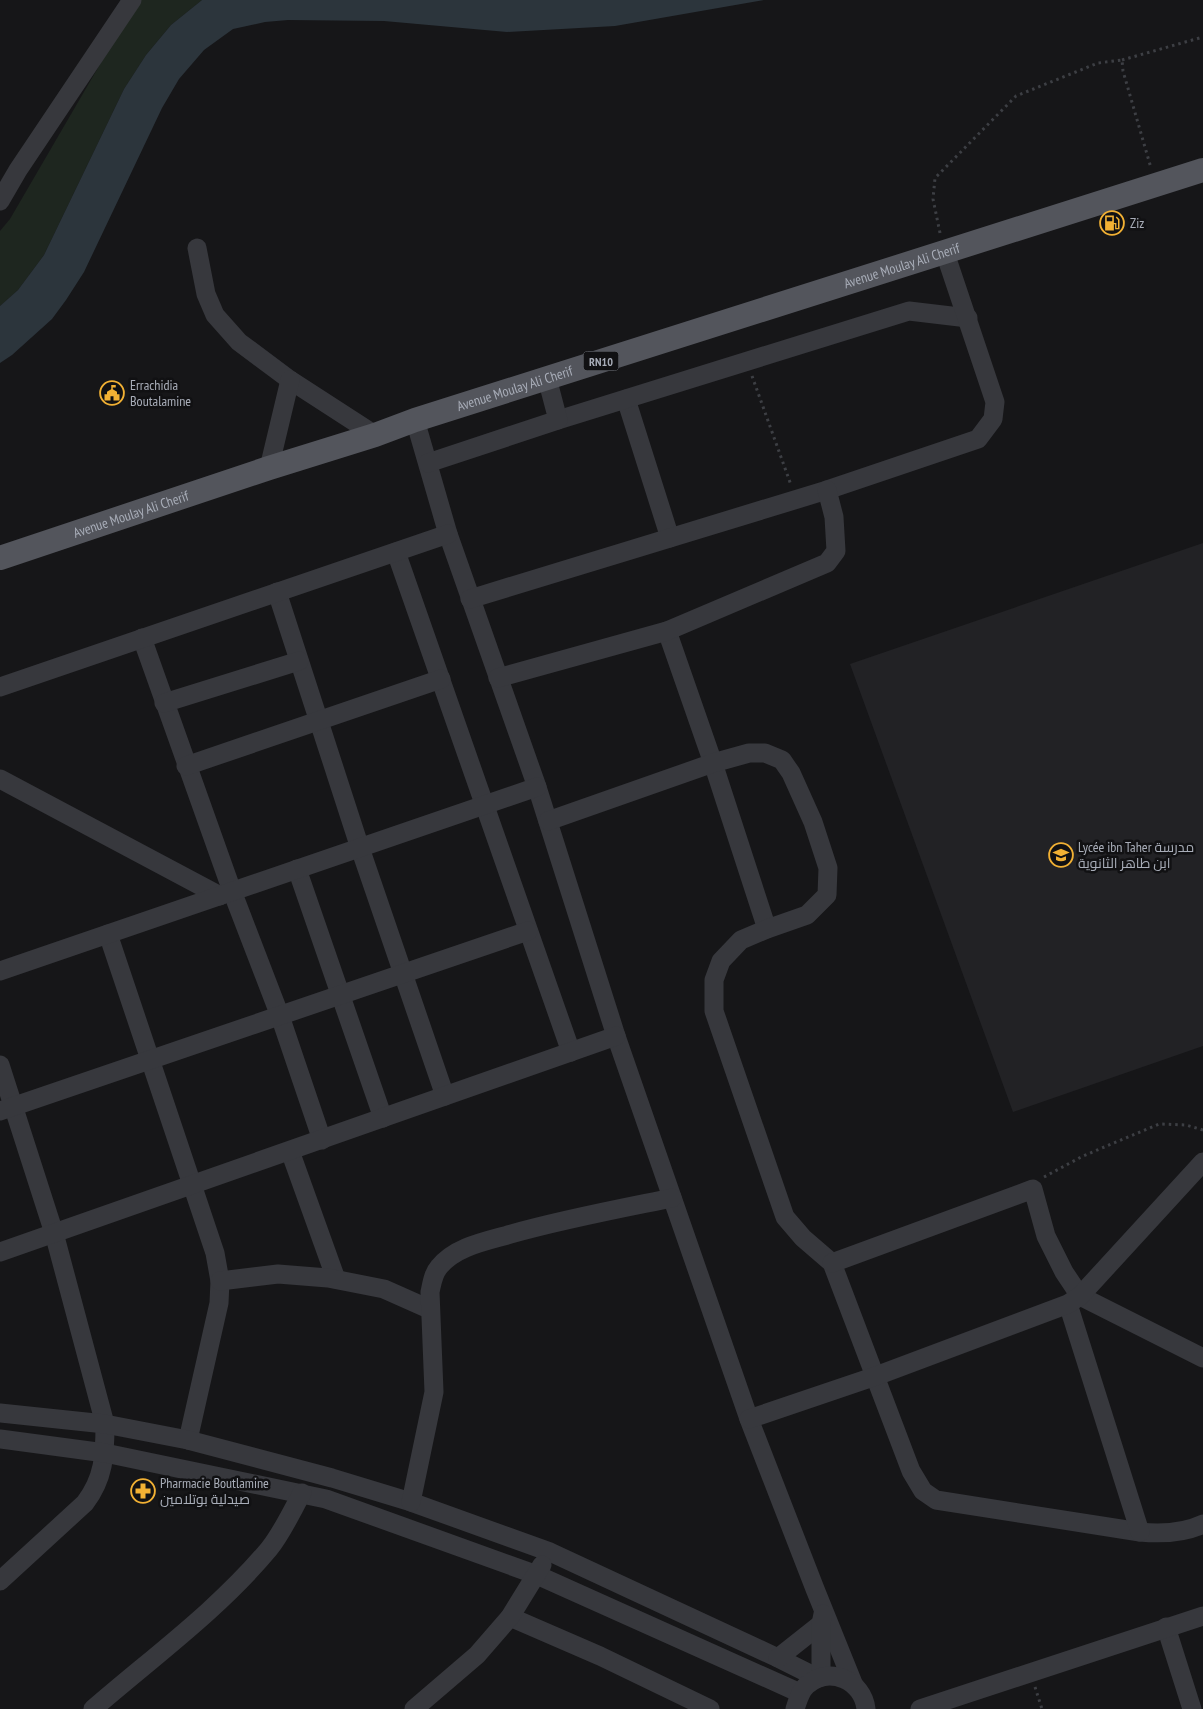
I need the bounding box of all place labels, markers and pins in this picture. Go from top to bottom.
fuel station icon: Ziz [1099,210,1125,236]
place label: Ziz [1130,214,1144,232]
place label: Errachidia Boutalamine [130,376,191,410]
public building icon: Errachidia Boutalamine [99,380,125,406]
place label: Lycée ibn Taher مدرسة ابن طاهر الثانوية [1078,838,1194,872]
school or university icon: Lycée ibn Taher مدرسة ابن طاهر الثانوية [1048,842,1074,868]
place label: Pharmacie Boutlamine صيدلية بوتلامين [160,1474,269,1508]
pharmacy icon: Pharmacie Boutlamine صيدلية بوتلامين [130,1478,156,1504]

